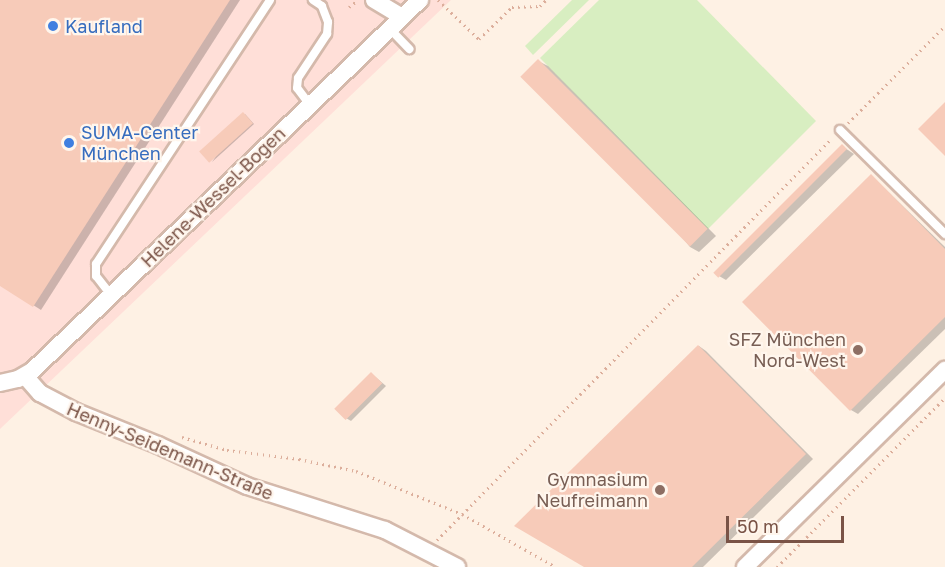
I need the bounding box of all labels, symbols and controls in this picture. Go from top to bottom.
place label: Kaufland [65,15,143,37]
marker: Kaufland [46,19,60,33]
place label: SUMA-Center München [81,122,198,164]
street label: Helene-Wessel-Bogen [136,122,290,272]
marker: SUMA-Center München [62,136,76,150]
place label: SFZ München Nord-West [729,329,846,372]
marker: SFZ München Nord-West [851,343,865,357]
street label: Henny-Seidemann-Straße [64,398,276,504]
place label: Gymnasium Neufreimann [536,469,648,512]
marker: Gymnasium Neufreimann [653,483,667,497]
scale bar [729,504,848,542]
text: 50 m [737,515,779,537]

